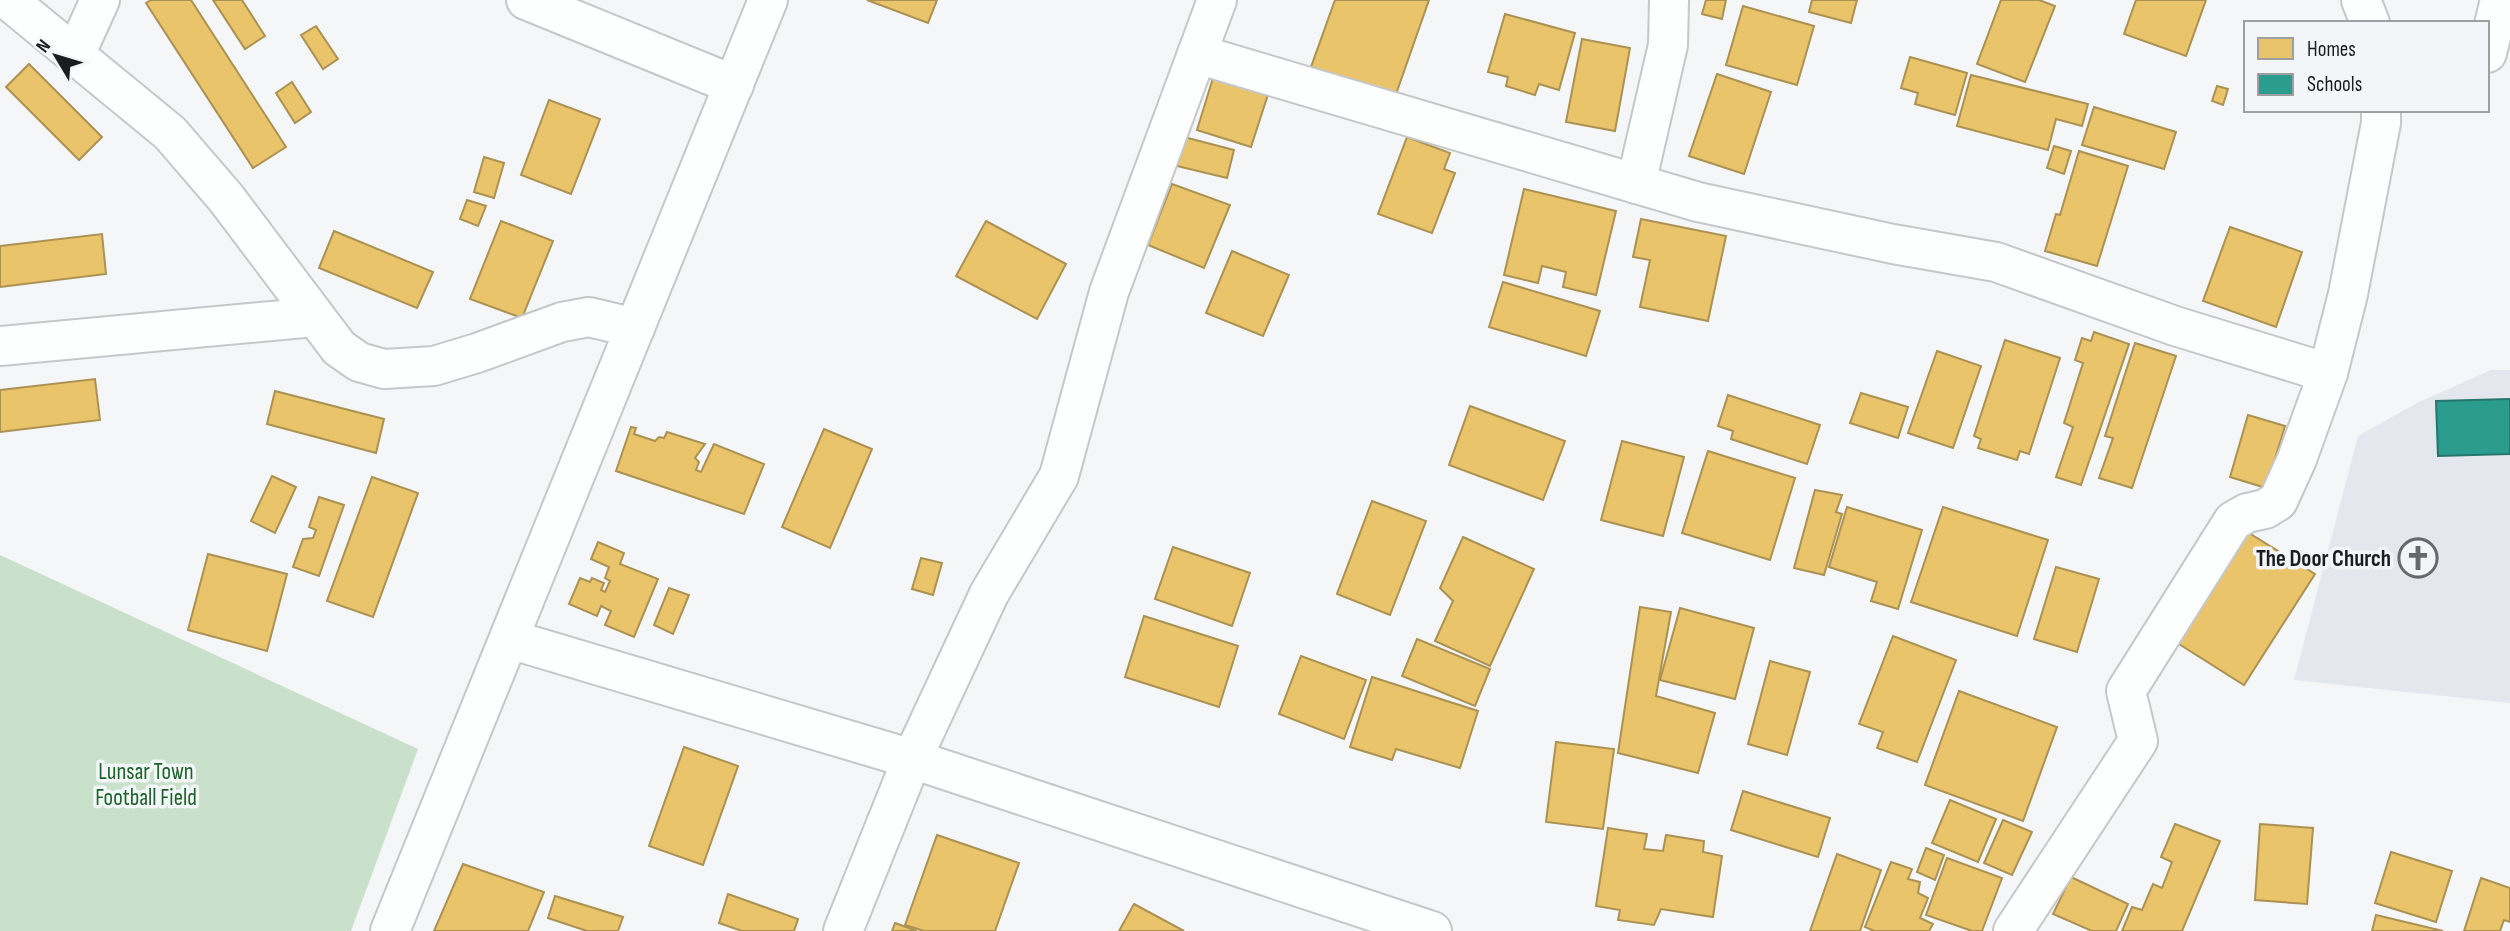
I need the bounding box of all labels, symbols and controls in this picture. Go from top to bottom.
north arrow [21,21,91,91]
legend [2244,21,2489,112]
text: N [32,35,56,58]
text: Homes [2307,37,2356,62]
text: Schools [2307,72,2362,97]
church icon: The Door Church [2397,537,2439,579]
place label: The Door Church [2256,545,2391,573]
park label: Lunsar Town Football Field [95,758,197,812]

